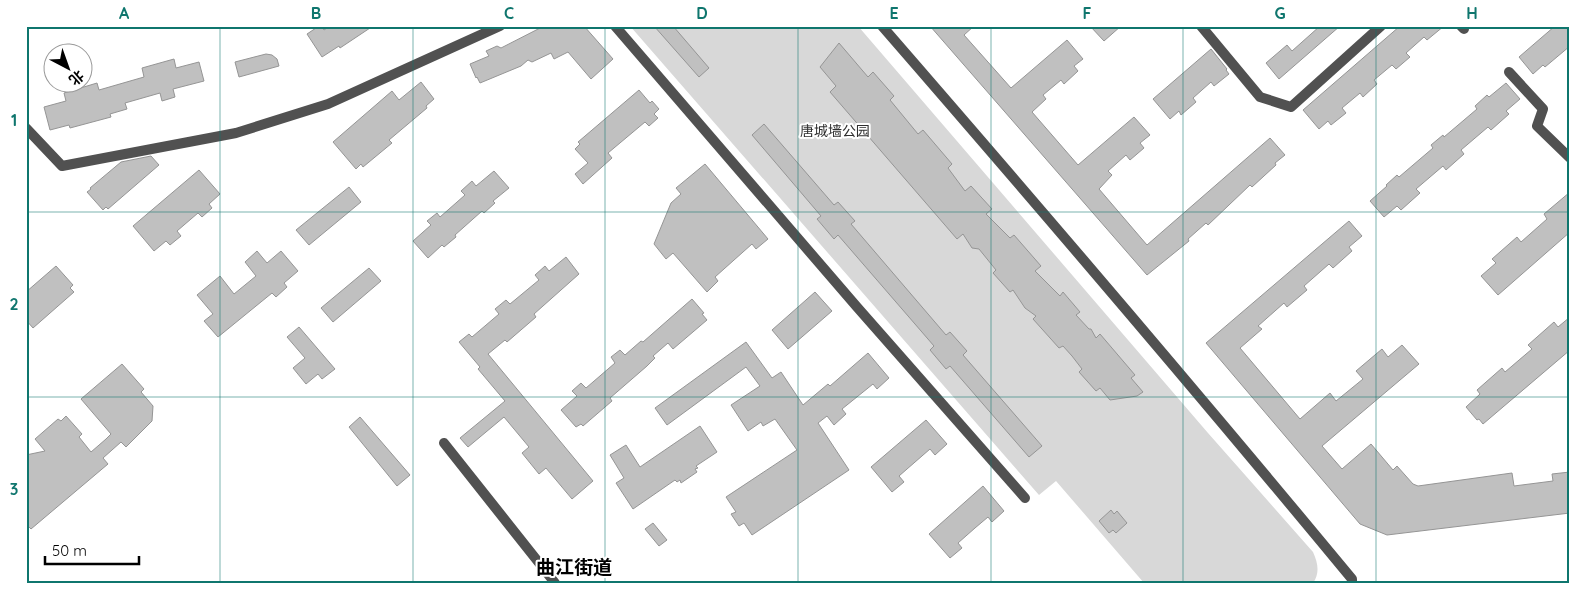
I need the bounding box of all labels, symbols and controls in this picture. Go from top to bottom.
text: A [119,3,130,23]
text: B [311,3,321,23]
text: C [504,3,514,23]
text: D [696,3,708,23]
text: E [889,3,899,23]
text: F [1083,3,1092,23]
text: G [1274,3,1286,23]
text: H [1466,3,1478,23]
north arrow [42,42,92,92]
text: 北 [65,66,88,89]
text: 1 [11,110,17,130]
park label: 唐城墙公园 [800,122,870,140]
text: 2 [9,294,19,314]
text: 3 [10,479,18,499]
scale bar [45,534,139,566]
text: 50 m [52,541,87,560]
district label: 曲江街道 [536,555,612,579]

